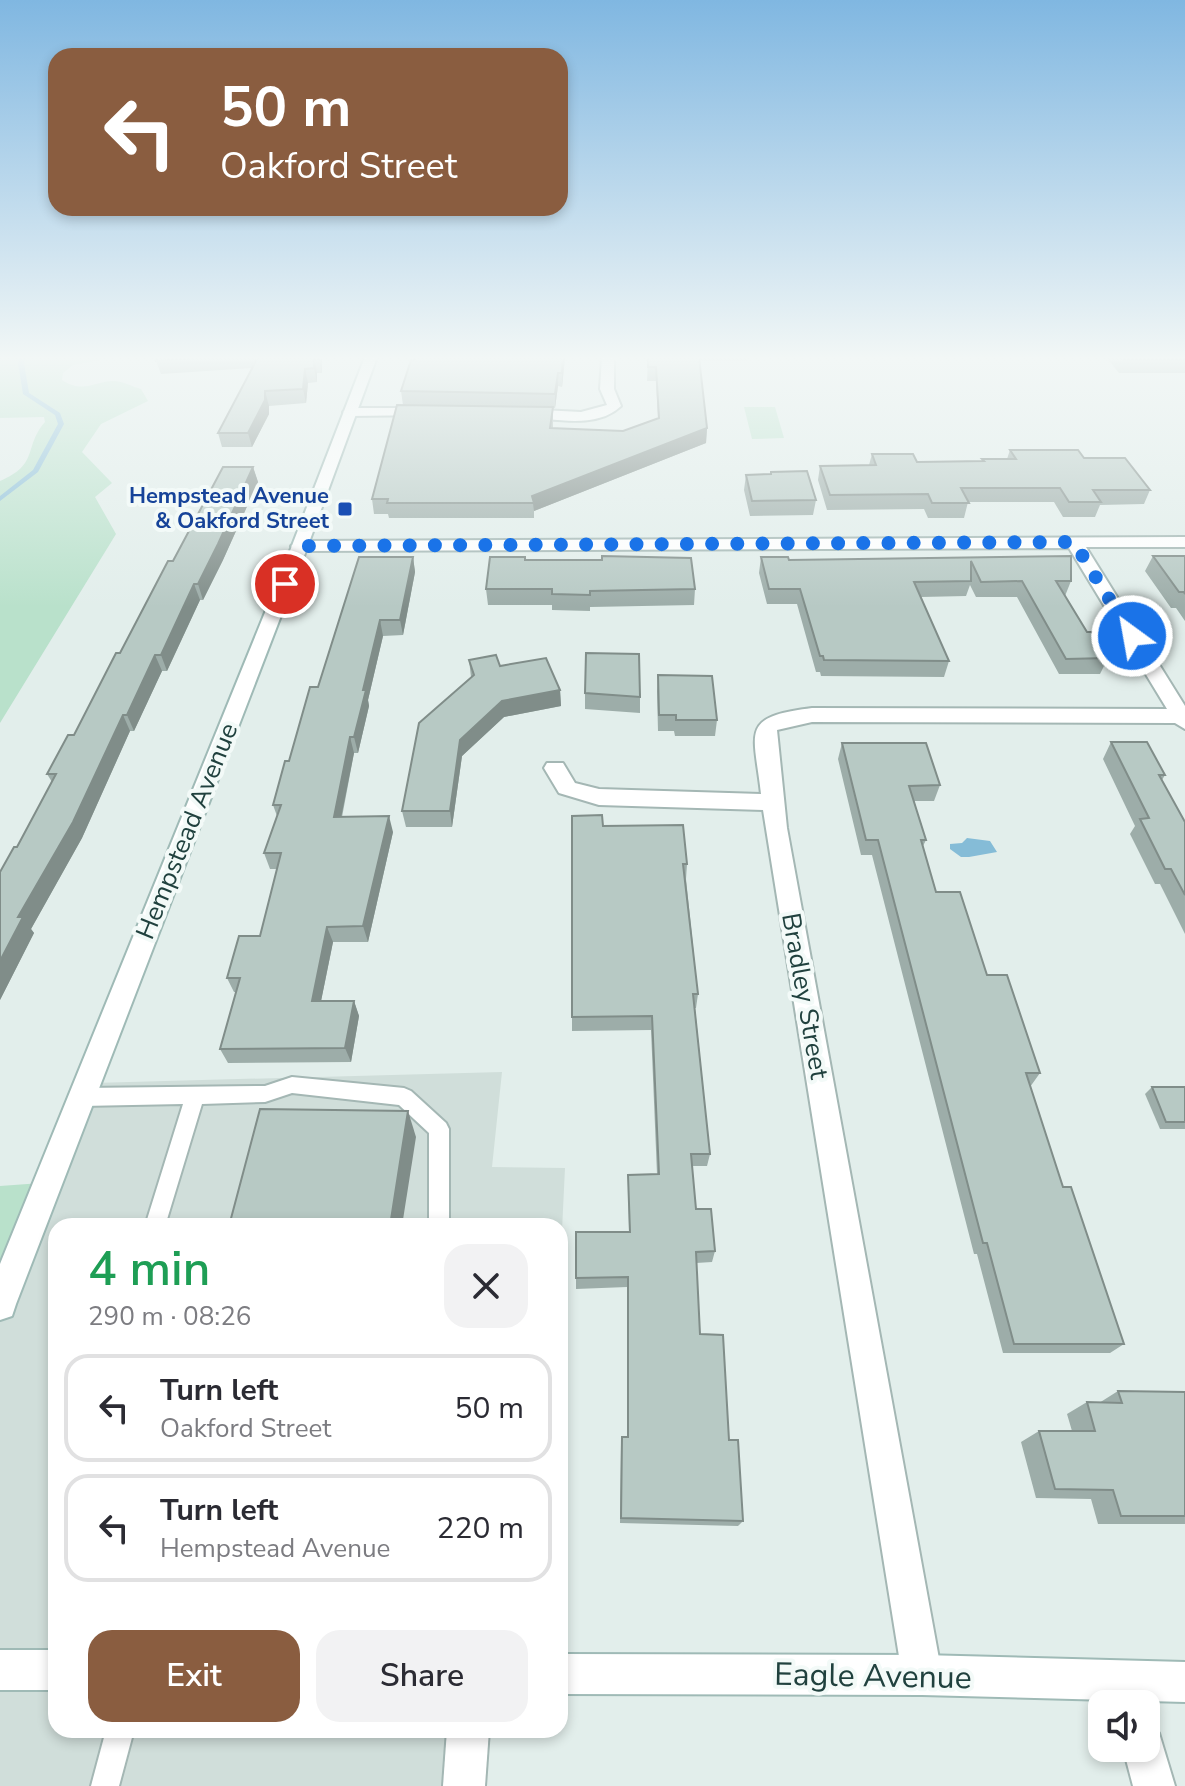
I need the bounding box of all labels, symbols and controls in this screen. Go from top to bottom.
text: 50 m [220,69,351,146]
icon: left [88,80,192,184]
text: Oakford Street [220,142,457,191]
place label: Hempstead Avenue & Oakford Street [129,481,330,536]
marker: Hempstead Avenue & Oakford Street [336,500,354,518]
pin [251,550,319,618]
icon: arrive [263,562,307,606]
position arrow [1090,594,1174,678]
street label: Hempstead Avenue [128,718,246,944]
street label: Bradley Street [773,910,837,1083]
text: 4 min [88,1236,210,1302]
button: close [444,1244,528,1328]
text: 290 m · 08:26 [88,1299,251,1334]
text: Turn left [160,1370,278,1411]
icon: left [92,1386,136,1430]
text: 50 m [455,1388,524,1429]
text: Oakford Street [160,1411,331,1446]
text: Turn left [160,1490,278,1531]
icon: left [92,1506,136,1550]
text: 220 m [437,1508,524,1549]
text: Hempstead Avenue [160,1531,390,1566]
button: Exit [88,1630,300,1722]
button: Share [316,1630,528,1722]
street label: Eagle Avenue [774,1653,972,1699]
map controls [1088,1690,1160,1762]
button: sound [1088,1690,1160,1762]

